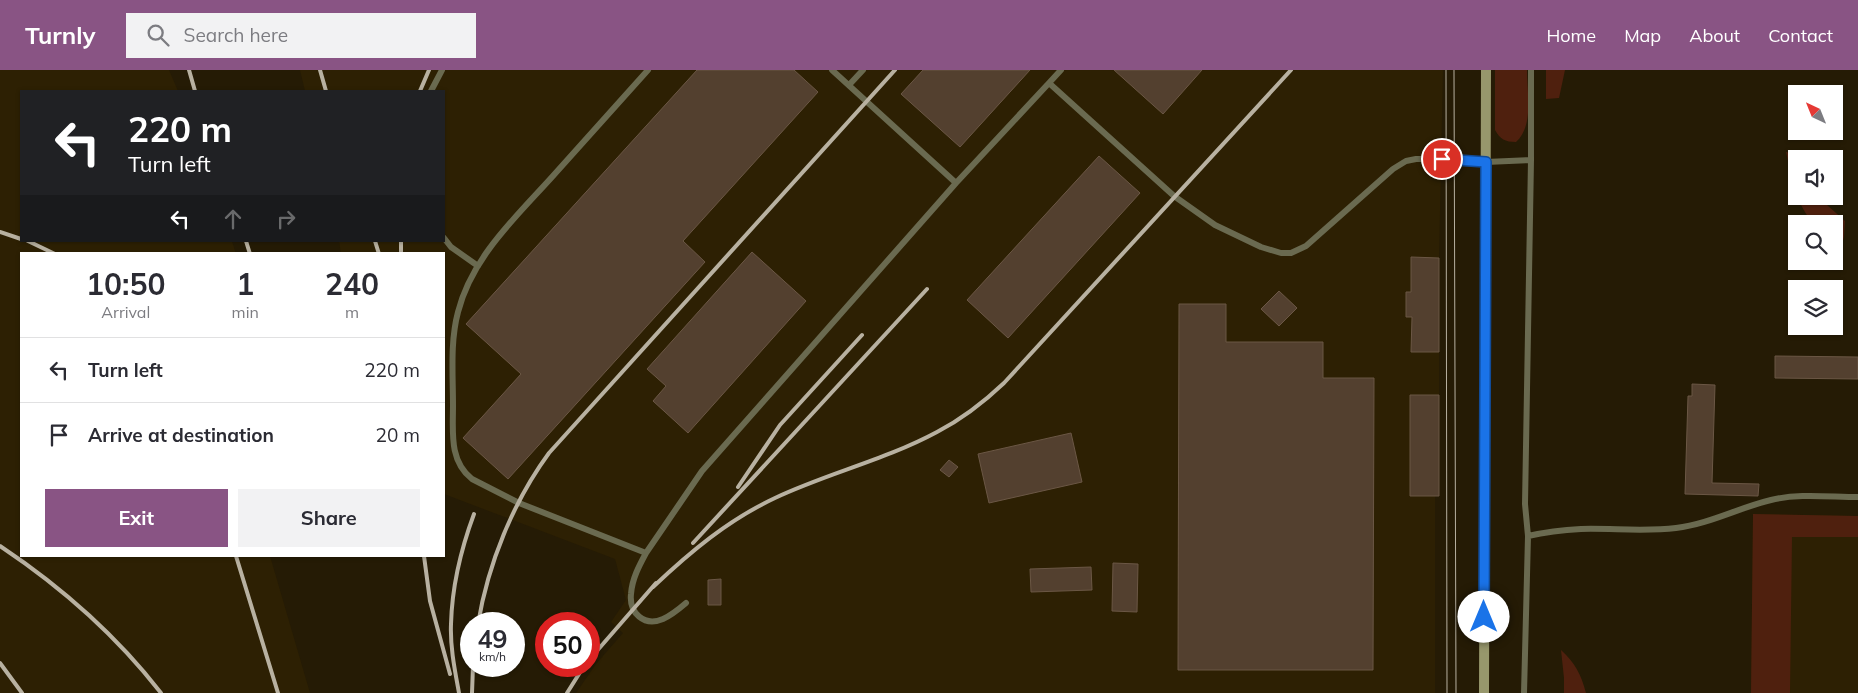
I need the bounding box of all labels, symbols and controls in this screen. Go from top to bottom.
search box [126,13,476,58]
text: Turnly [25,20,96,50]
icon: search [144,21,172,49]
text: Search here [184,23,288,47]
text: Home [1546,24,1596,47]
text: Map [1624,24,1661,47]
text: About [1689,24,1740,47]
text: Contact [1768,24,1833,47]
north arrow [1788,85,1842,140]
map controls [1788,85,1843,335]
text: 220 m [128,107,232,151]
icon: left [45,110,110,175]
pin [1421,138,1463,180]
icon: arrive [1428,145,1456,173]
text: Turn left [128,150,211,178]
button: sound [1788,150,1843,205]
icon: left [166,205,194,233]
icon: ahead [219,205,247,233]
icon: right [272,205,300,233]
button: search [1788,215,1843,270]
text: 10:50 [86,265,166,303]
text: 1 [236,265,254,303]
text: 240 [325,265,379,303]
button: layers [1788,280,1843,335]
text: Arrival [101,302,150,322]
text: min [232,302,259,322]
text: m [345,302,359,322]
icon: left [45,356,73,384]
text: Turn left [88,358,163,382]
text: 220 m [364,358,420,382]
icon: arrive [45,421,73,449]
text: Arrive at destination [88,423,274,447]
text: 20 m [376,423,420,447]
button: Exit [45,489,228,547]
button: Share [238,489,420,547]
position arrow [1457,590,1509,642]
speed limit sign: 50 [535,612,600,677]
text: 49 [477,623,508,654]
text: km/h [479,649,506,664]

